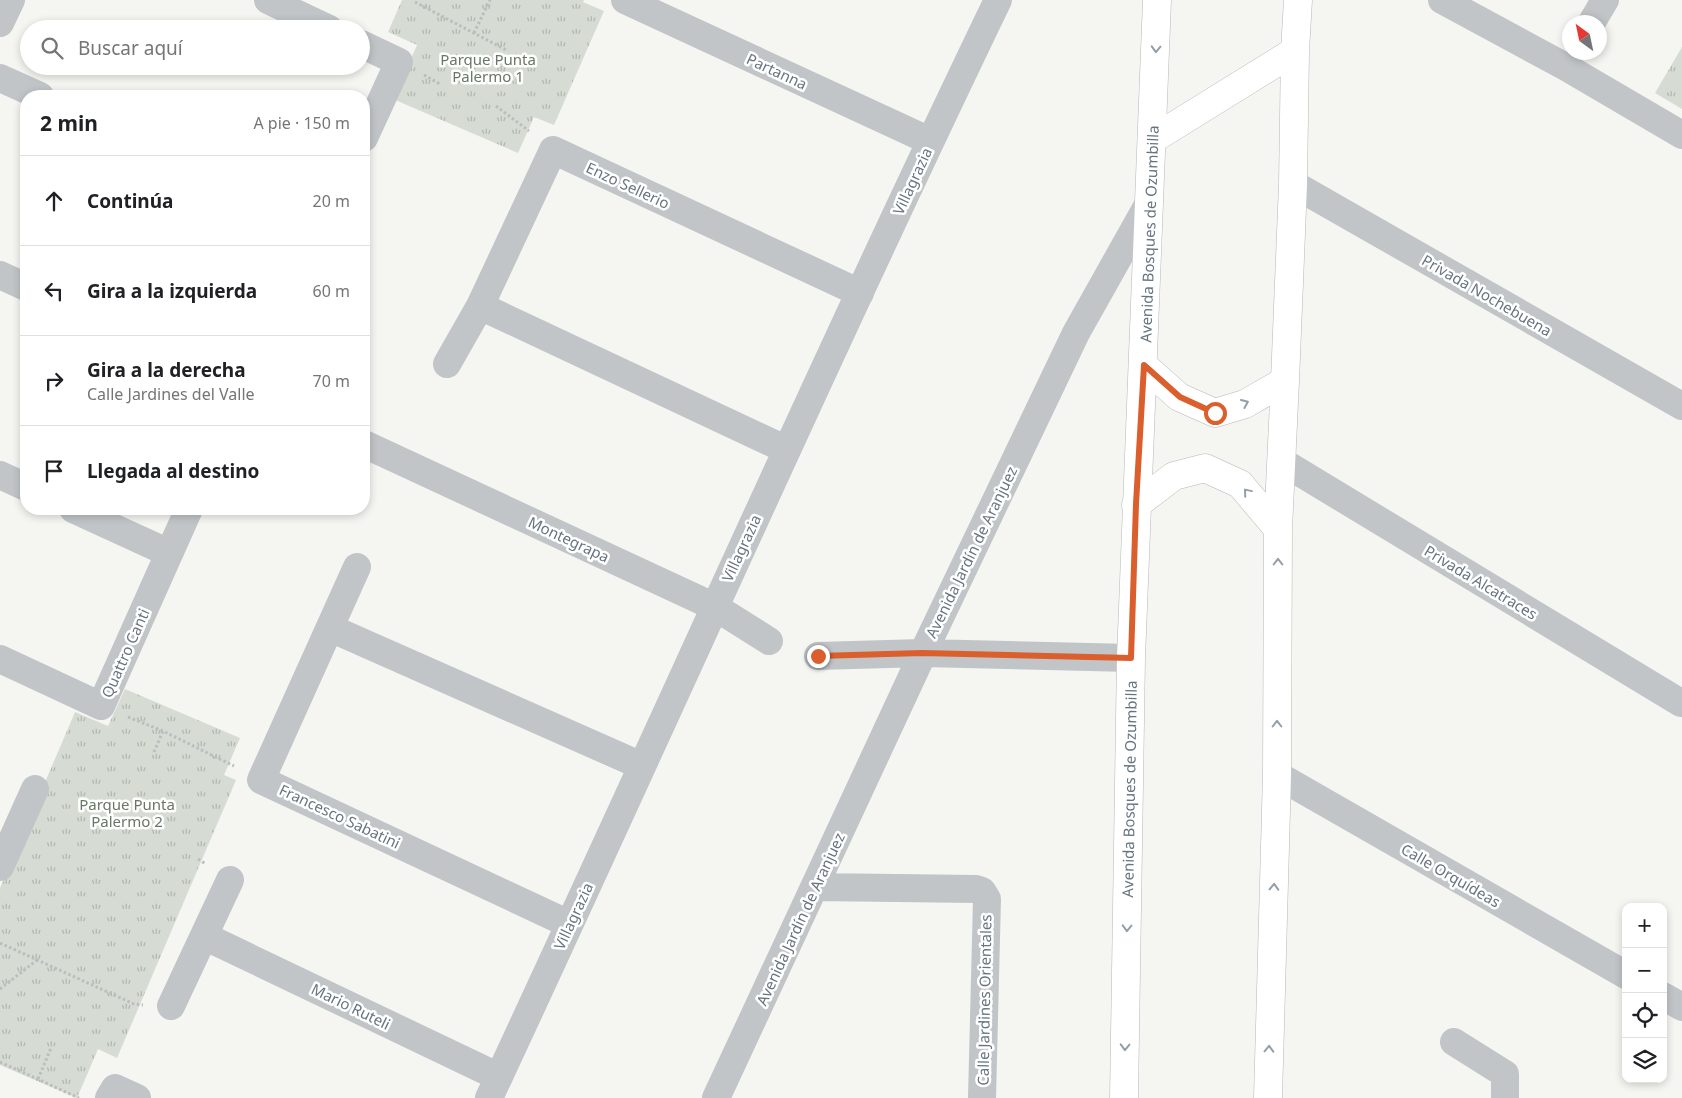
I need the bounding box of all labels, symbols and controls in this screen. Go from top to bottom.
north arrow [1562,15,1607,60]
search box [20,20,370,75]
icon: search [38,34,66,62]
text: Buscar aquí [78,35,183,61]
one-way arrow [1151,45,1161,53]
street label: Partanna [744,48,810,94]
park label: Parque Punta Palermo 1 [440,49,536,86]
text: 2 min [40,109,98,137]
text: A pie · 150 m [253,112,350,134]
street label: Avenida Bosques de Ozumbilla [1135,125,1163,343]
street label: Villagrazia [888,144,936,218]
street label: Enzo Sellerio [583,157,673,213]
icon: ahead [40,187,68,215]
text: Continúa [87,188,173,214]
text: 20 m [313,190,350,212]
street label: Privada Nochebuena [1418,250,1556,340]
icon: left [40,277,68,305]
text: Gira a la izquierda [87,278,257,304]
text: 60 m [313,280,350,302]
text: Gira a la derecha [87,357,246,383]
icon: right [40,367,68,395]
text: 70 m [313,370,350,392]
text: Calle Jardines del Valle [87,383,255,405]
one-way arrow [1240,399,1249,409]
route start [1204,402,1227,425]
icon: arrive [40,457,68,485]
text: Llegada al destino [87,458,259,484]
street label: Avenida Jardín de Aranjuez [921,463,1021,641]
one-way arrow [1243,488,1252,497]
street label: Villagrazia [717,511,765,585]
street label: Montegrapa [525,512,613,566]
street label: Privada Alcatraces [1421,540,1541,624]
one-way arrow [1273,558,1283,566]
street label: Quattro Canti [96,605,154,701]
route end [807,645,830,668]
street label: Avenida Bosques de Ozumbilla [1117,680,1141,898]
one-way arrow [1272,720,1282,728]
street label: Francesco Sabatini [276,779,404,853]
park label: Parque Punta Palermo 2 [79,794,175,831]
street label: Avenida Jardín de Aranjuez [751,829,849,1009]
street label: Calle Orquídeas [1398,839,1504,911]
street label: Villagrazia [549,879,597,953]
one-way arrow [1268,883,1279,891]
map controls [1622,903,1667,1083]
button: + [1622,903,1667,948]
street label: Calle Jardines Orientales [973,914,995,1086]
one-way arrow [1122,924,1132,932]
button: − [1622,948,1667,993]
street label: Mario Ruteli [308,978,394,1034]
button: locate [1622,993,1667,1038]
button: layers [1622,1038,1667,1083]
one-way arrow [1119,1044,1130,1052]
one-way arrow [1264,1045,1274,1053]

